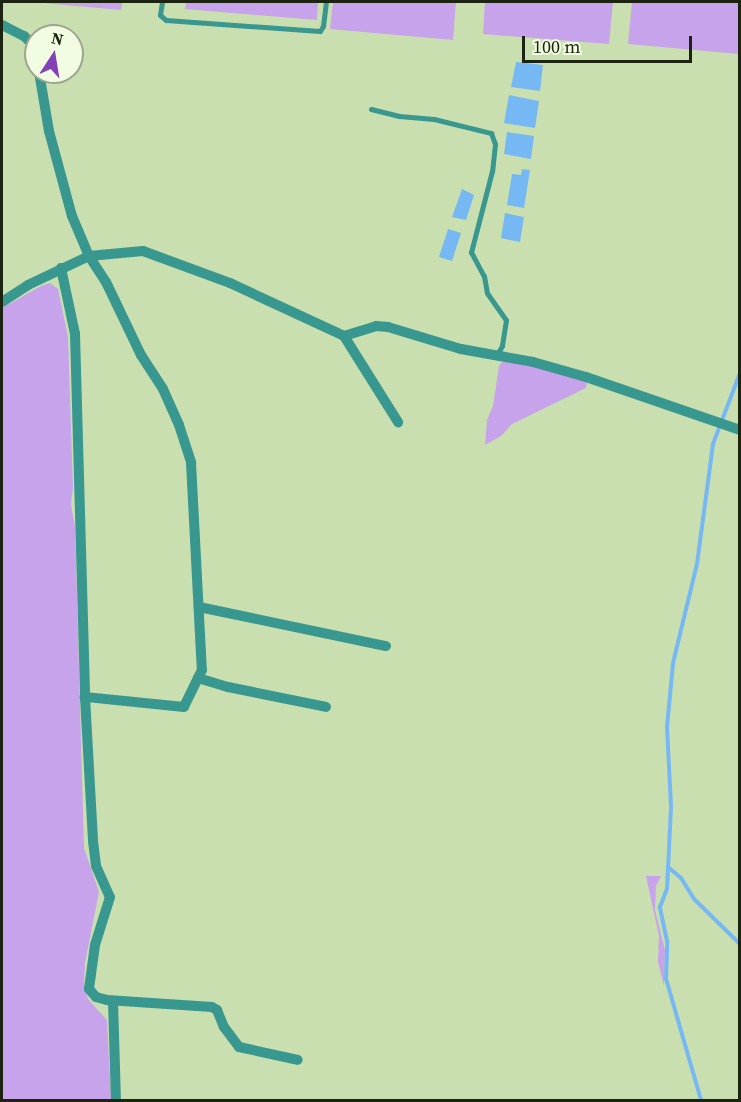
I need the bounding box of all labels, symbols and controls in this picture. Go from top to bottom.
north arrow [24,24,84,84]
scale bar [525,24,694,62]
text: N [49,26,65,50]
text: 100 m [533,34,580,59]

